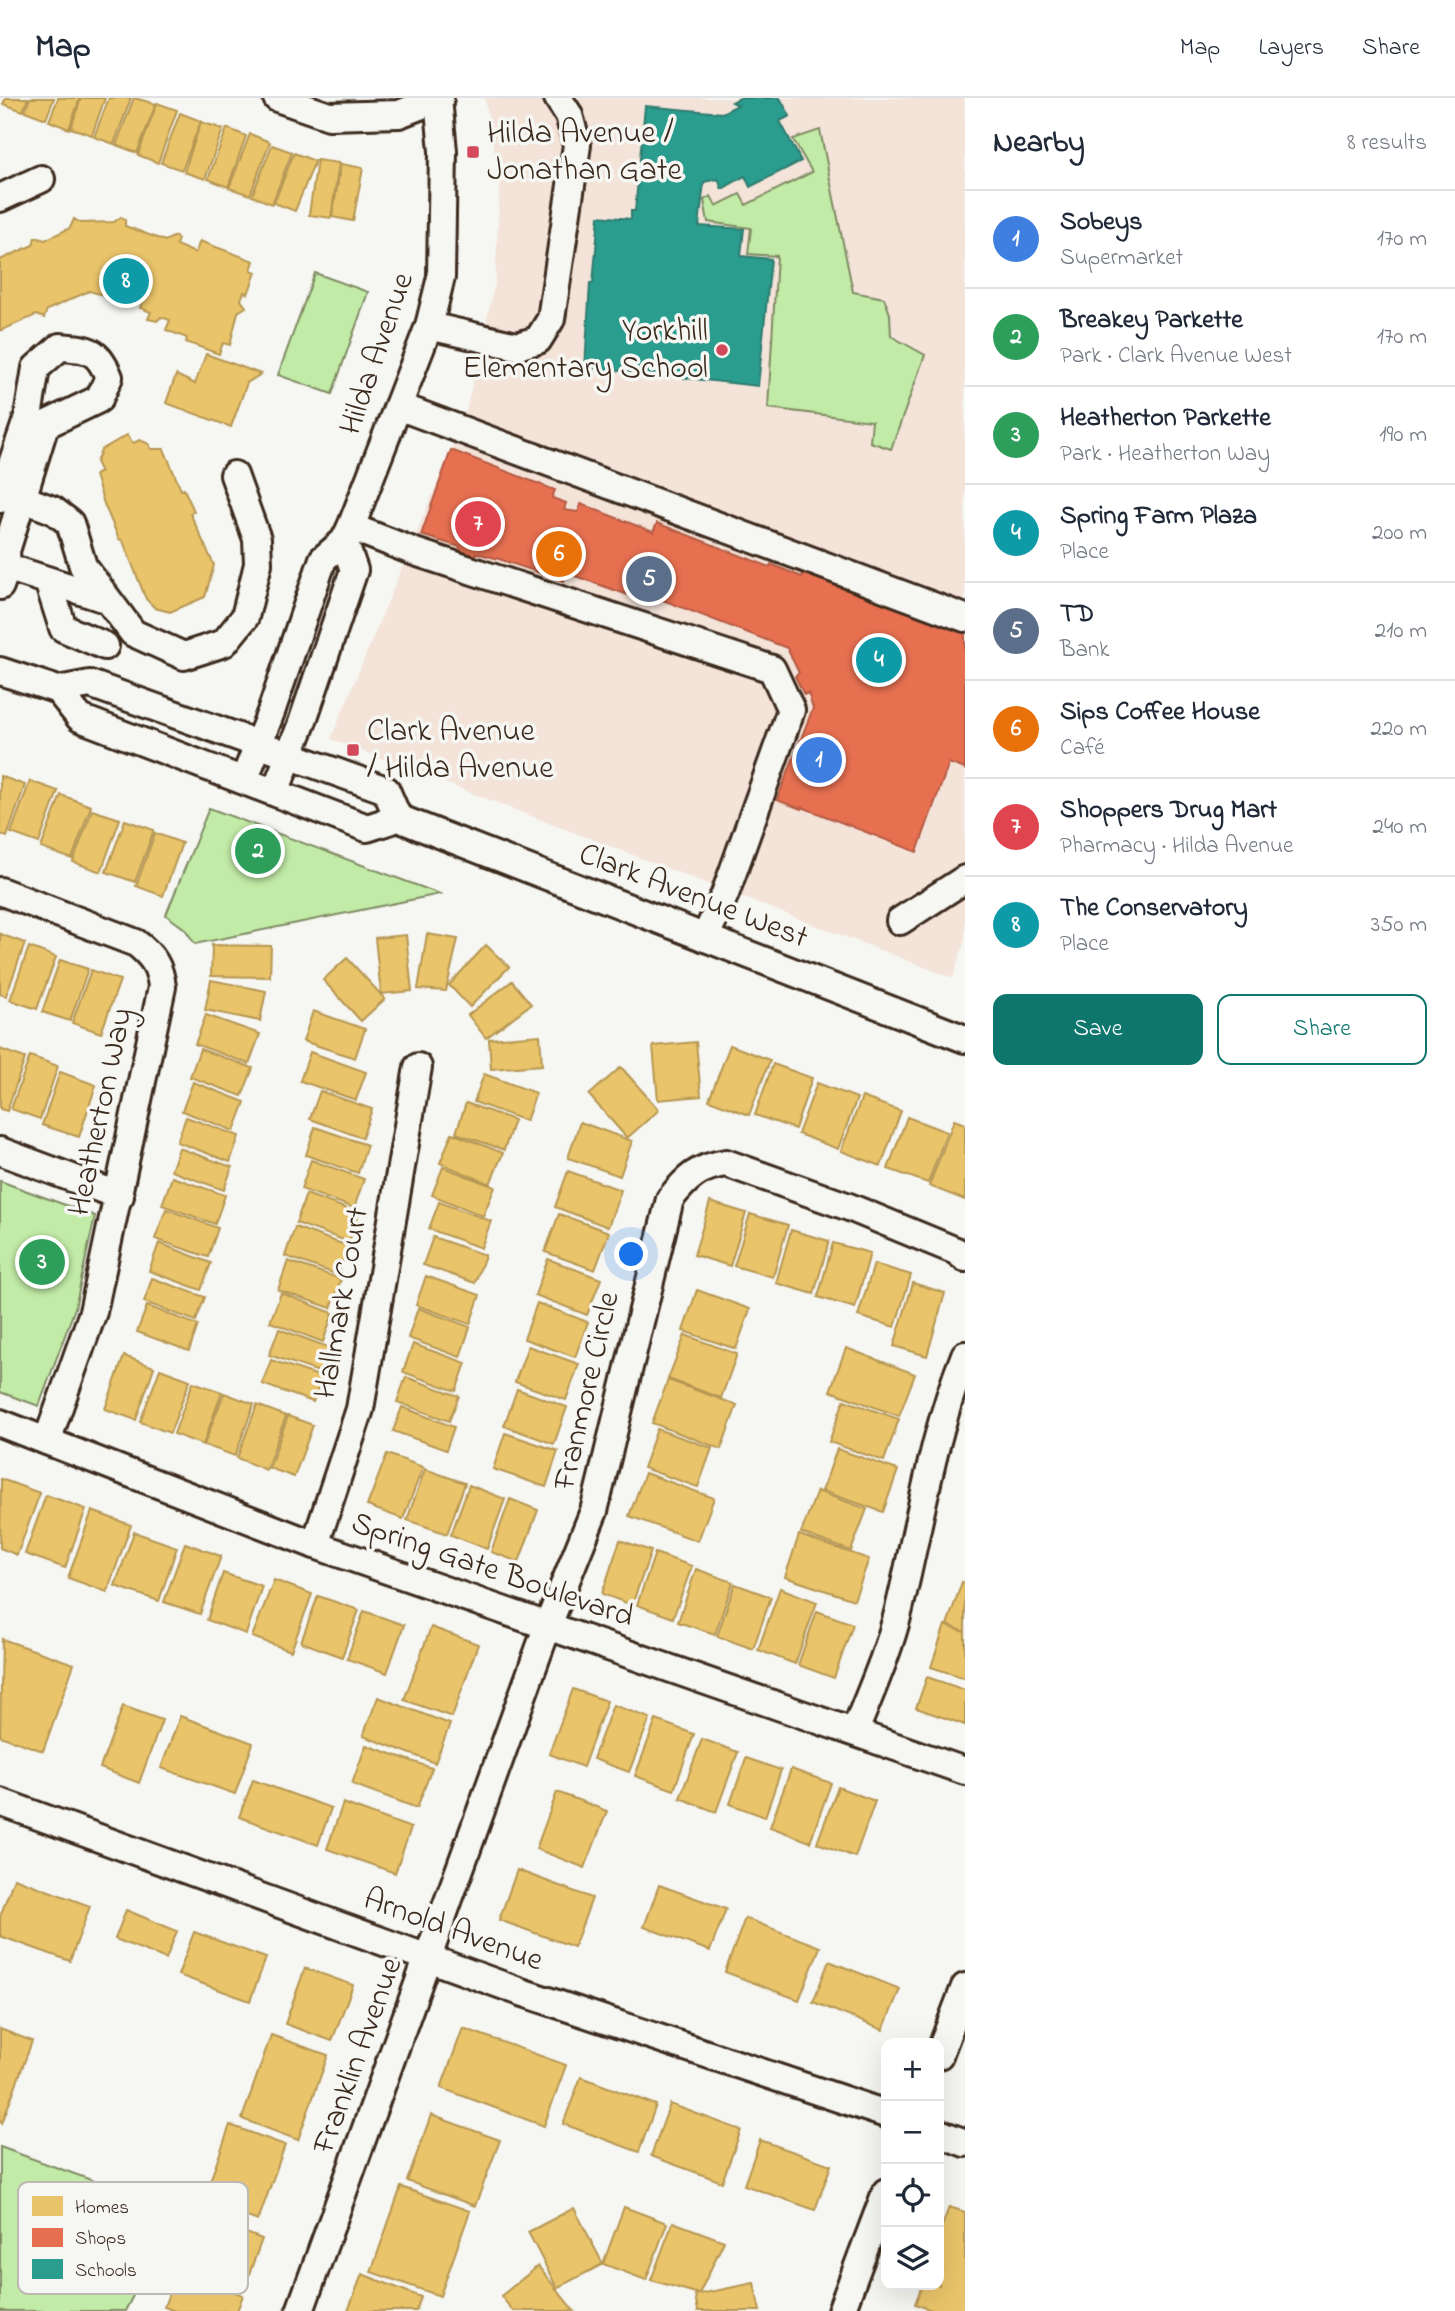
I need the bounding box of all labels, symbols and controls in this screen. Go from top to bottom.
text: Map [35,24,91,72]
text: Map [1180,31,1220,66]
text: Layers [1258,31,1324,66]
text: Share [1362,31,1420,66]
place label: Hilda Avenue / Jonathan Gate [487,111,682,195]
text: Nearby [993,122,1085,166]
text: 8 results [1347,127,1427,160]
marker: Hilda Avenue / Jonathan Gate [465,144,481,160]
text: Sobeys [1060,204,1143,242]
text: 1 [1012,223,1020,256]
text: 170 m [1377,223,1427,256]
text: Supermarket [1060,242,1183,275]
pin: 8 [103,255,149,307]
street label: Hilda Avenue [328,266,428,441]
text: Breakey Parkette [1060,302,1243,340]
place label: Yorkhill Elementary School [463,309,708,393]
text: 2 [1010,321,1022,354]
text: 170 m [1377,321,1427,354]
text: Park · Clark Avenue West [1060,340,1292,373]
marker: Yorkhill Elementary School [714,342,730,358]
text: Heatherton Parkette [1060,400,1271,438]
text: 3 [1011,419,1021,452]
text: 190 m [1379,419,1427,452]
text: Park · Heatherton Way [1060,438,1270,471]
pin: 7 [455,498,501,550]
text: Spring Farm Plaza [1060,498,1257,536]
text: 4 [1011,517,1021,550]
text: 200 m [1372,517,1427,550]
pin: 6 [536,528,582,580]
text: Place [1060,536,1109,569]
pin: 5 [626,553,672,605]
text: TD [1060,596,1094,634]
text: 5 [1009,615,1023,648]
text: 210 m [1375,615,1427,648]
pin: 4 [856,634,902,686]
text: Bank [1060,634,1109,667]
text: Sips Coffee House [1060,694,1260,732]
place label: Clark Avenue / Hilda Avenue [367,709,554,793]
text: 6 [1011,713,1021,746]
text: 220 m [1371,713,1427,746]
text: Café [1060,732,1105,765]
pin: 1 [796,734,842,786]
marker: Clark Avenue / Hilda Avenue [345,742,361,758]
text: Shoppers Drug Mart [1060,792,1277,830]
text: 7 [1011,811,1021,844]
text: 240 m [1373,811,1427,844]
pin: 2 [235,825,281,877]
text: Pharmacy · Hilda Avenue [1060,830,1293,863]
street label: Clark Avenue West [572,832,815,962]
text: The Conservatory [1060,890,1248,928]
text: 8 [1012,909,1020,942]
text: 350 m [1371,909,1427,942]
text: Place [1060,928,1109,961]
button: Save [993,994,1203,1065]
button: Share [1217,994,1427,1065]
street label: Heatherton Way [57,1004,147,1220]
street label: Hallmark Court [303,1203,383,1402]
pin: 3 [19,1236,65,1288]
your location [614,1237,648,1271]
street label: Franmore Circle [542,1287,634,1496]
street label: Spring Gate Boulevard [344,1501,640,1641]
street label: Arnold Avenue [357,1877,550,1985]
street label: Franklin Avenue [301,1951,416,2162]
map controls [881,2038,944,2290]
button: + [881,2038,944,2101]
button: − [881,2101,944,2164]
button: locate [881,2164,944,2227]
legend [18,2182,248,2294]
text: Homes [75,2195,129,2222]
text: Shops [75,2226,126,2253]
button: layers [881,2227,944,2290]
text: Schools [75,2258,137,2285]

